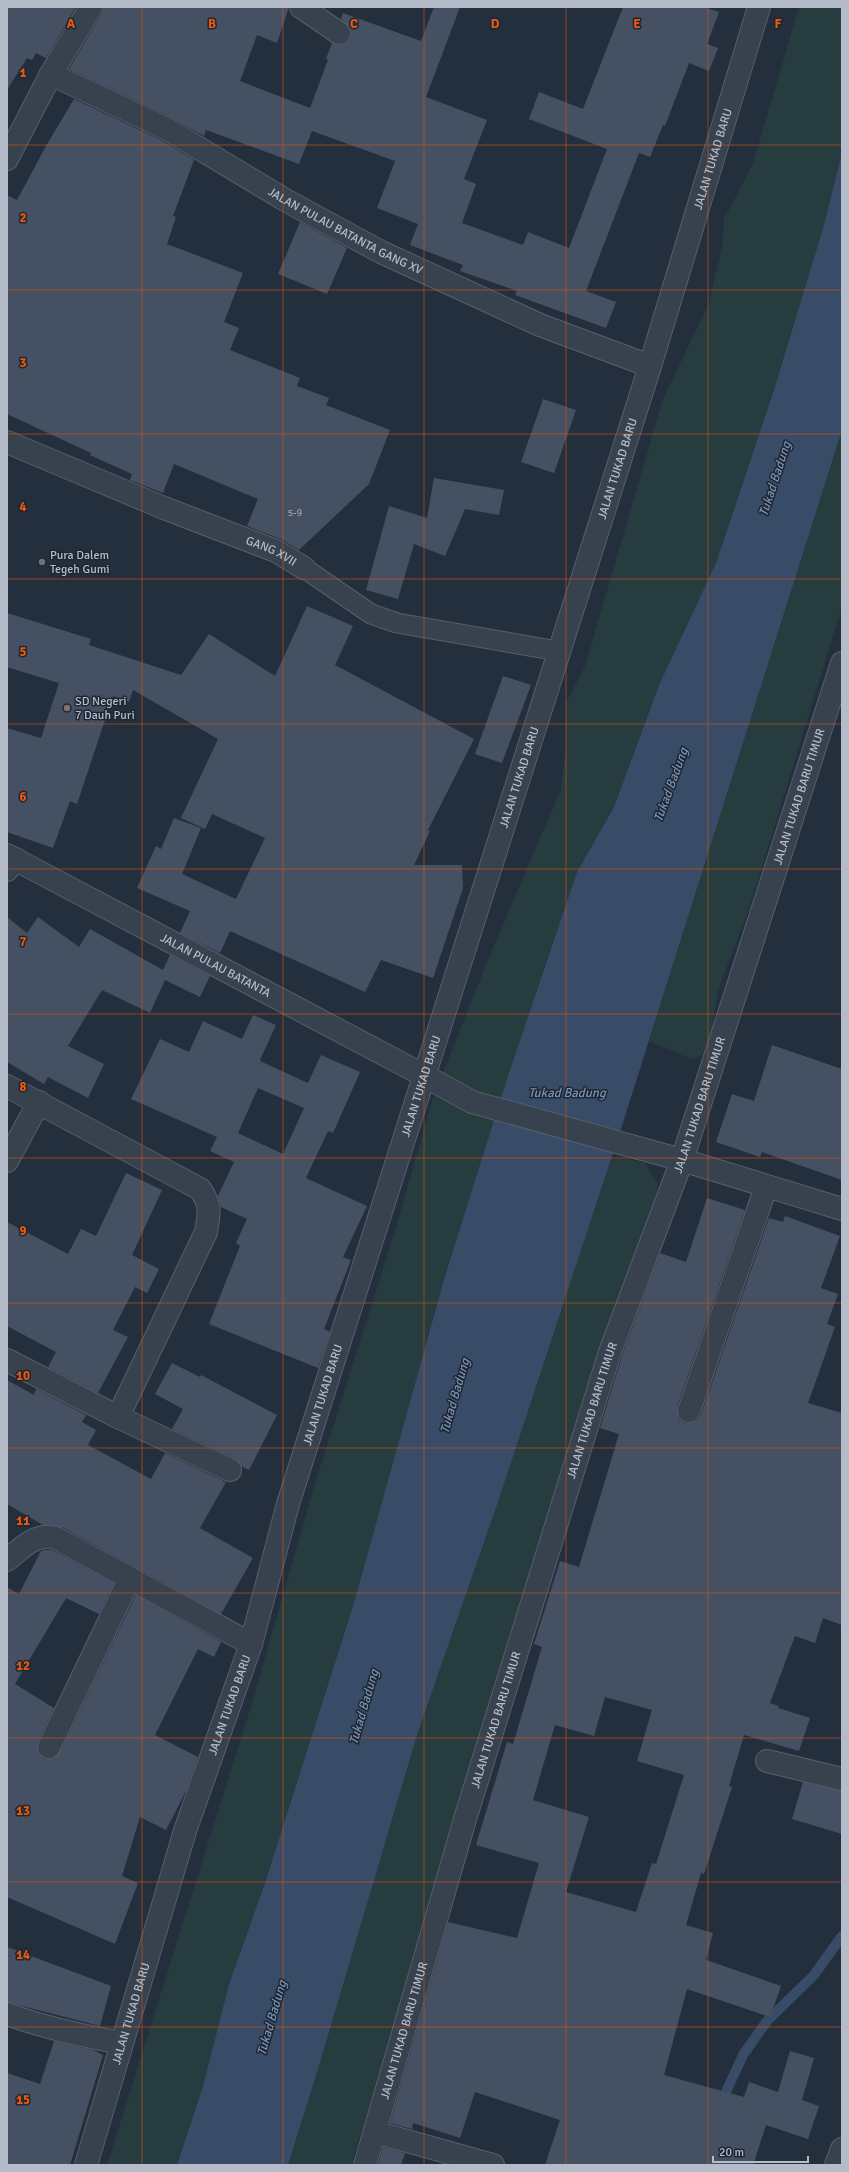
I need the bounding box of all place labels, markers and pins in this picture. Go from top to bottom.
place label: Pura Dalem Tegeh Gumi [50,548,110,577]
marker: Pura Dalem Tegeh Gumi [37,557,47,567]
place label: SD Negeri 7 Dauh Puri [75,694,135,723]
marker: SD Negeri 7 Dauh Puri [62,703,72,713]

